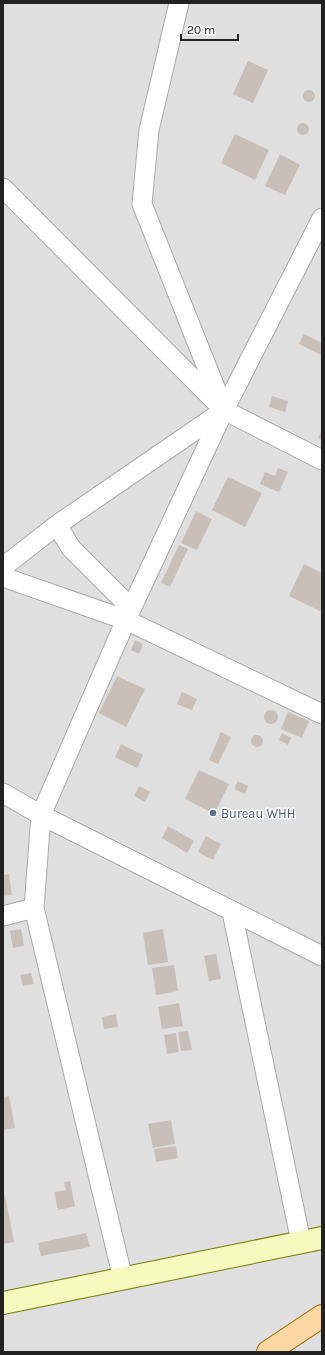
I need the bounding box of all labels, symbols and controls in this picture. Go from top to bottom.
scale bar [181,16,238,42]
text: 20 m [187,23,215,37]
place label: Bureau WHH [221,806,295,821]
marker: Bureau WHH [208,808,218,818]

